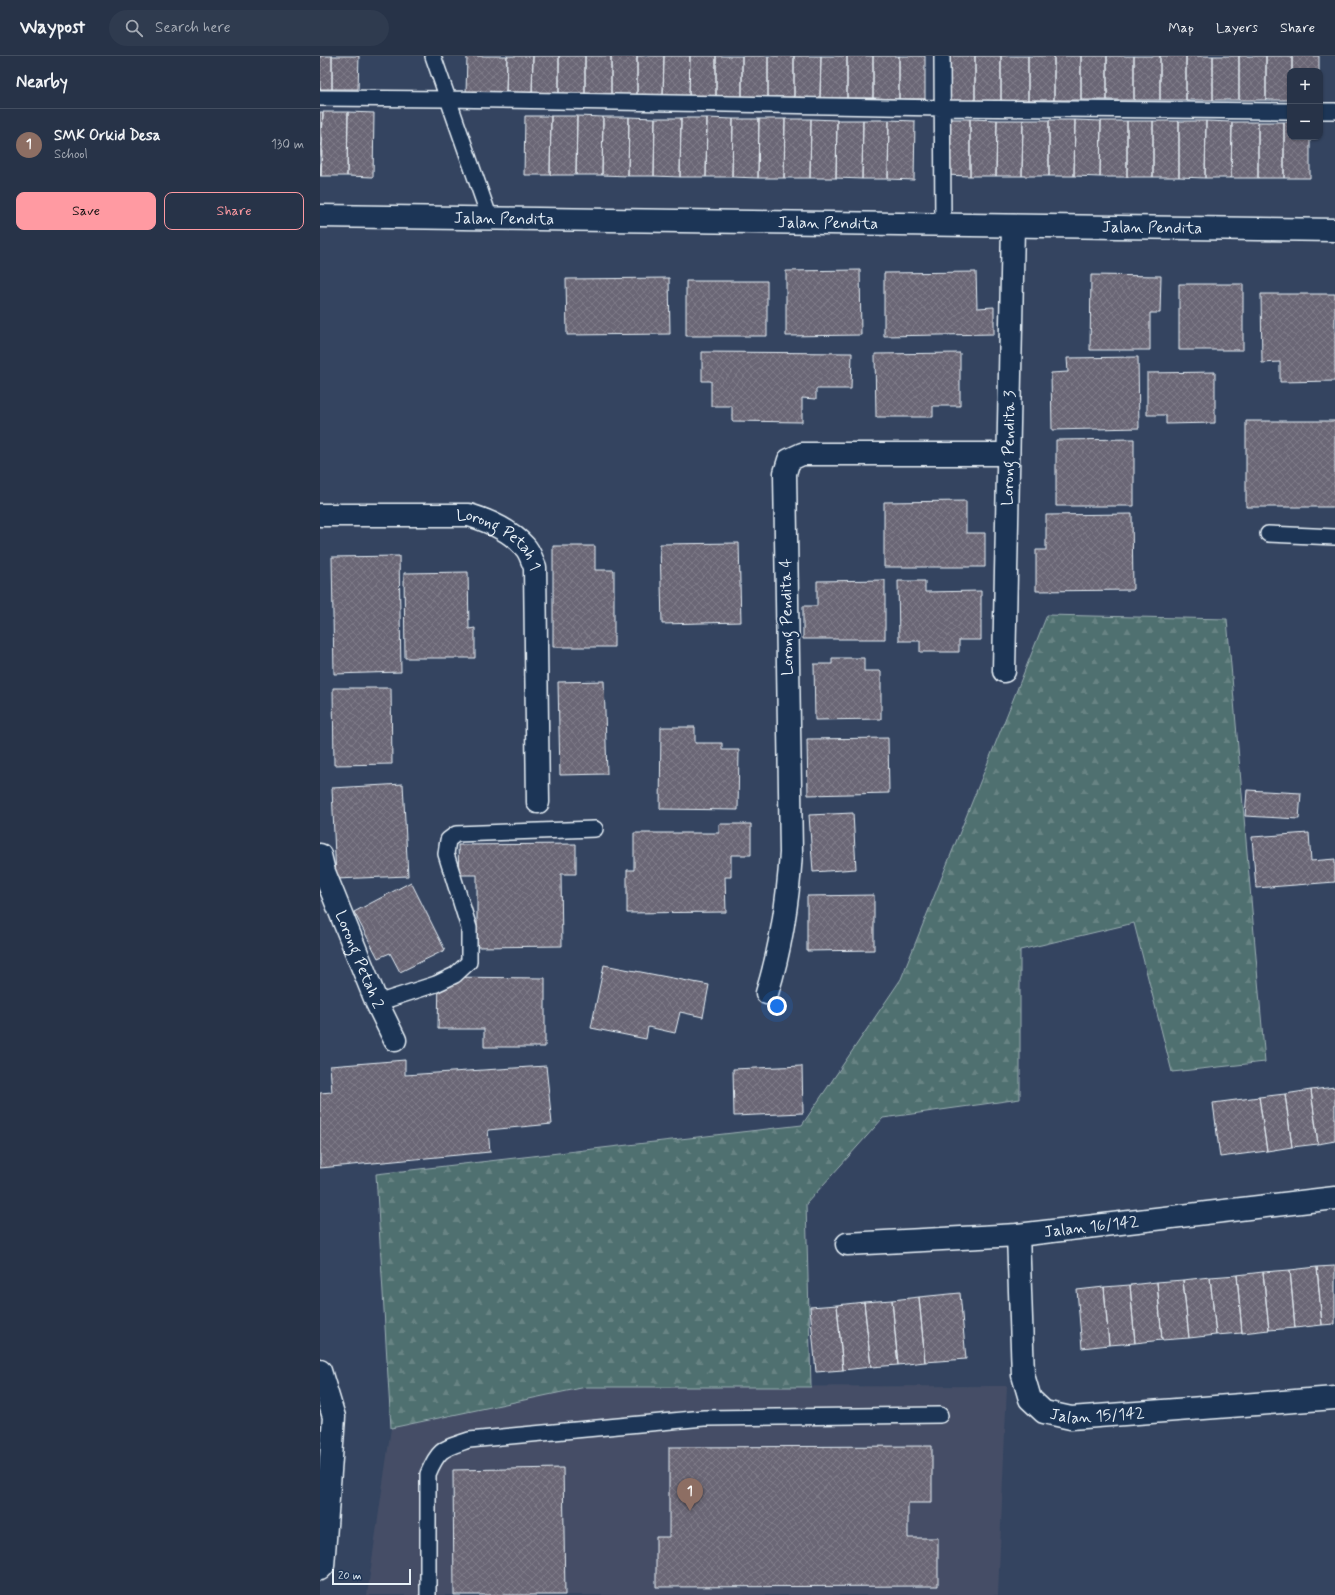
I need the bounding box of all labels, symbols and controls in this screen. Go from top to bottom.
search box [109,10,389,46]
text: Waypost [20,15,85,40]
icon: search [123,17,145,39]
text: Search here [155,18,231,38]
text: Map [1168,19,1194,37]
text: Layers [1216,19,1258,37]
text: Share [1280,19,1315,37]
map controls [1287,68,1323,140]
button: + [1287,68,1323,104]
text: Nearby [16,71,68,93]
button: − [1287,104,1323,140]
text: SMK Orkid Desa [54,126,160,146]
text: 1 [26,136,32,153]
text: 130 m [271,136,304,153]
text: School [54,146,88,163]
button: Save [16,192,156,230]
button: Share [164,192,304,230]
street label: Jalan Pendita [454,207,555,230]
street label: Jalan Pendita [778,212,878,234]
street label: Jalan Pendita [1102,216,1202,239]
street label: Lorong Pendita 3 [997,390,1020,506]
street label: Lorong Petah 1 [456,504,546,574]
street label: Lorong Pendita 4 [775,558,800,676]
street label: Lorong Petah 2 [330,908,389,1012]
your location [767,996,787,1016]
street label: Jalan 16/142 [1043,1210,1140,1242]
street label: Jalan 15/142 [1048,1402,1146,1428]
pin: 1 [677,1478,703,1511]
scale bar [332,1567,411,1586]
text: 20 m [338,1569,361,1583]

